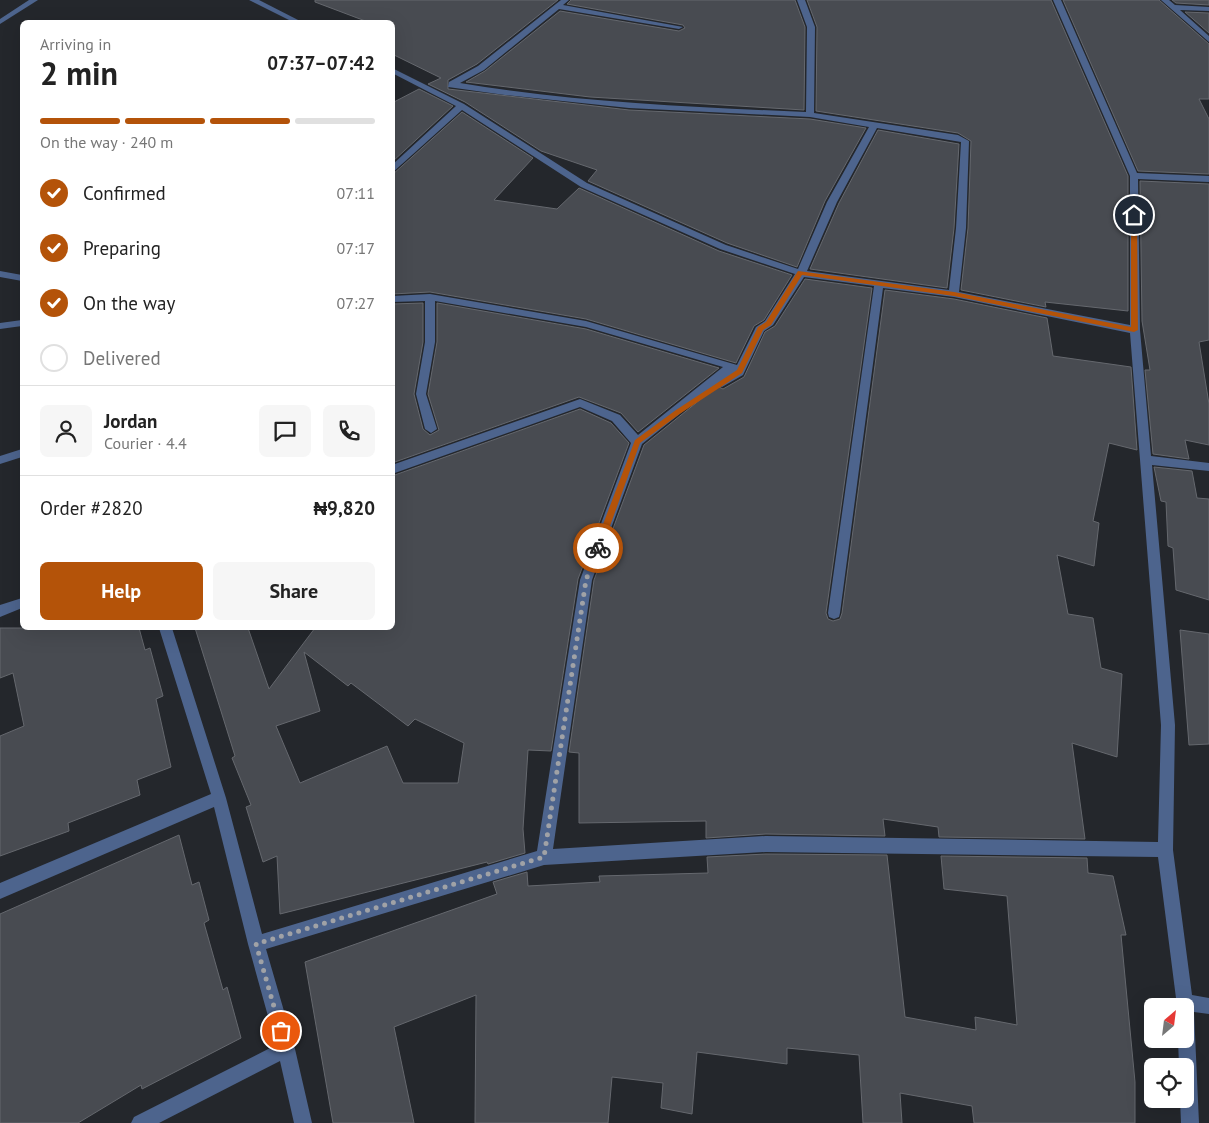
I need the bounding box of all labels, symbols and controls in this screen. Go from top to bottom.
text: Arriving in [40,34,111,54]
text: 07:37–07:42 [267,51,375,75]
text: 2 min [40,52,118,94]
text: On the way · 240 m [40,132,173,152]
icon: check [40,179,68,207]
text: Confirmed [83,181,166,205]
text: 07:11 [337,183,375,203]
pin [1113,194,1155,236]
icon: home [1120,201,1148,229]
icon: check [40,234,68,262]
text: Preparing [83,236,161,260]
text: 07:17 [337,238,375,258]
icon: check [40,289,68,317]
text: On the way [83,291,175,315]
text: 07:27 [337,293,375,313]
text: Delivered [83,346,161,370]
button: person [40,405,92,457]
button: chat [259,405,311,457]
button: phone [323,405,375,457]
text: Jordan [104,409,157,433]
text: Courier · 4.4 [104,433,187,453]
text: Order #2820 [40,496,143,520]
text: ₦9,820 [313,496,375,520]
courier [573,523,623,573]
icon: bike [584,534,612,562]
button: Help [40,562,203,620]
button: Share [213,562,375,620]
north arrow [1144,998,1194,1048]
map controls [1144,998,1194,1108]
pin [260,1010,302,1052]
icon: bag [267,1017,295,1045]
button: locate [1144,1058,1194,1108]

